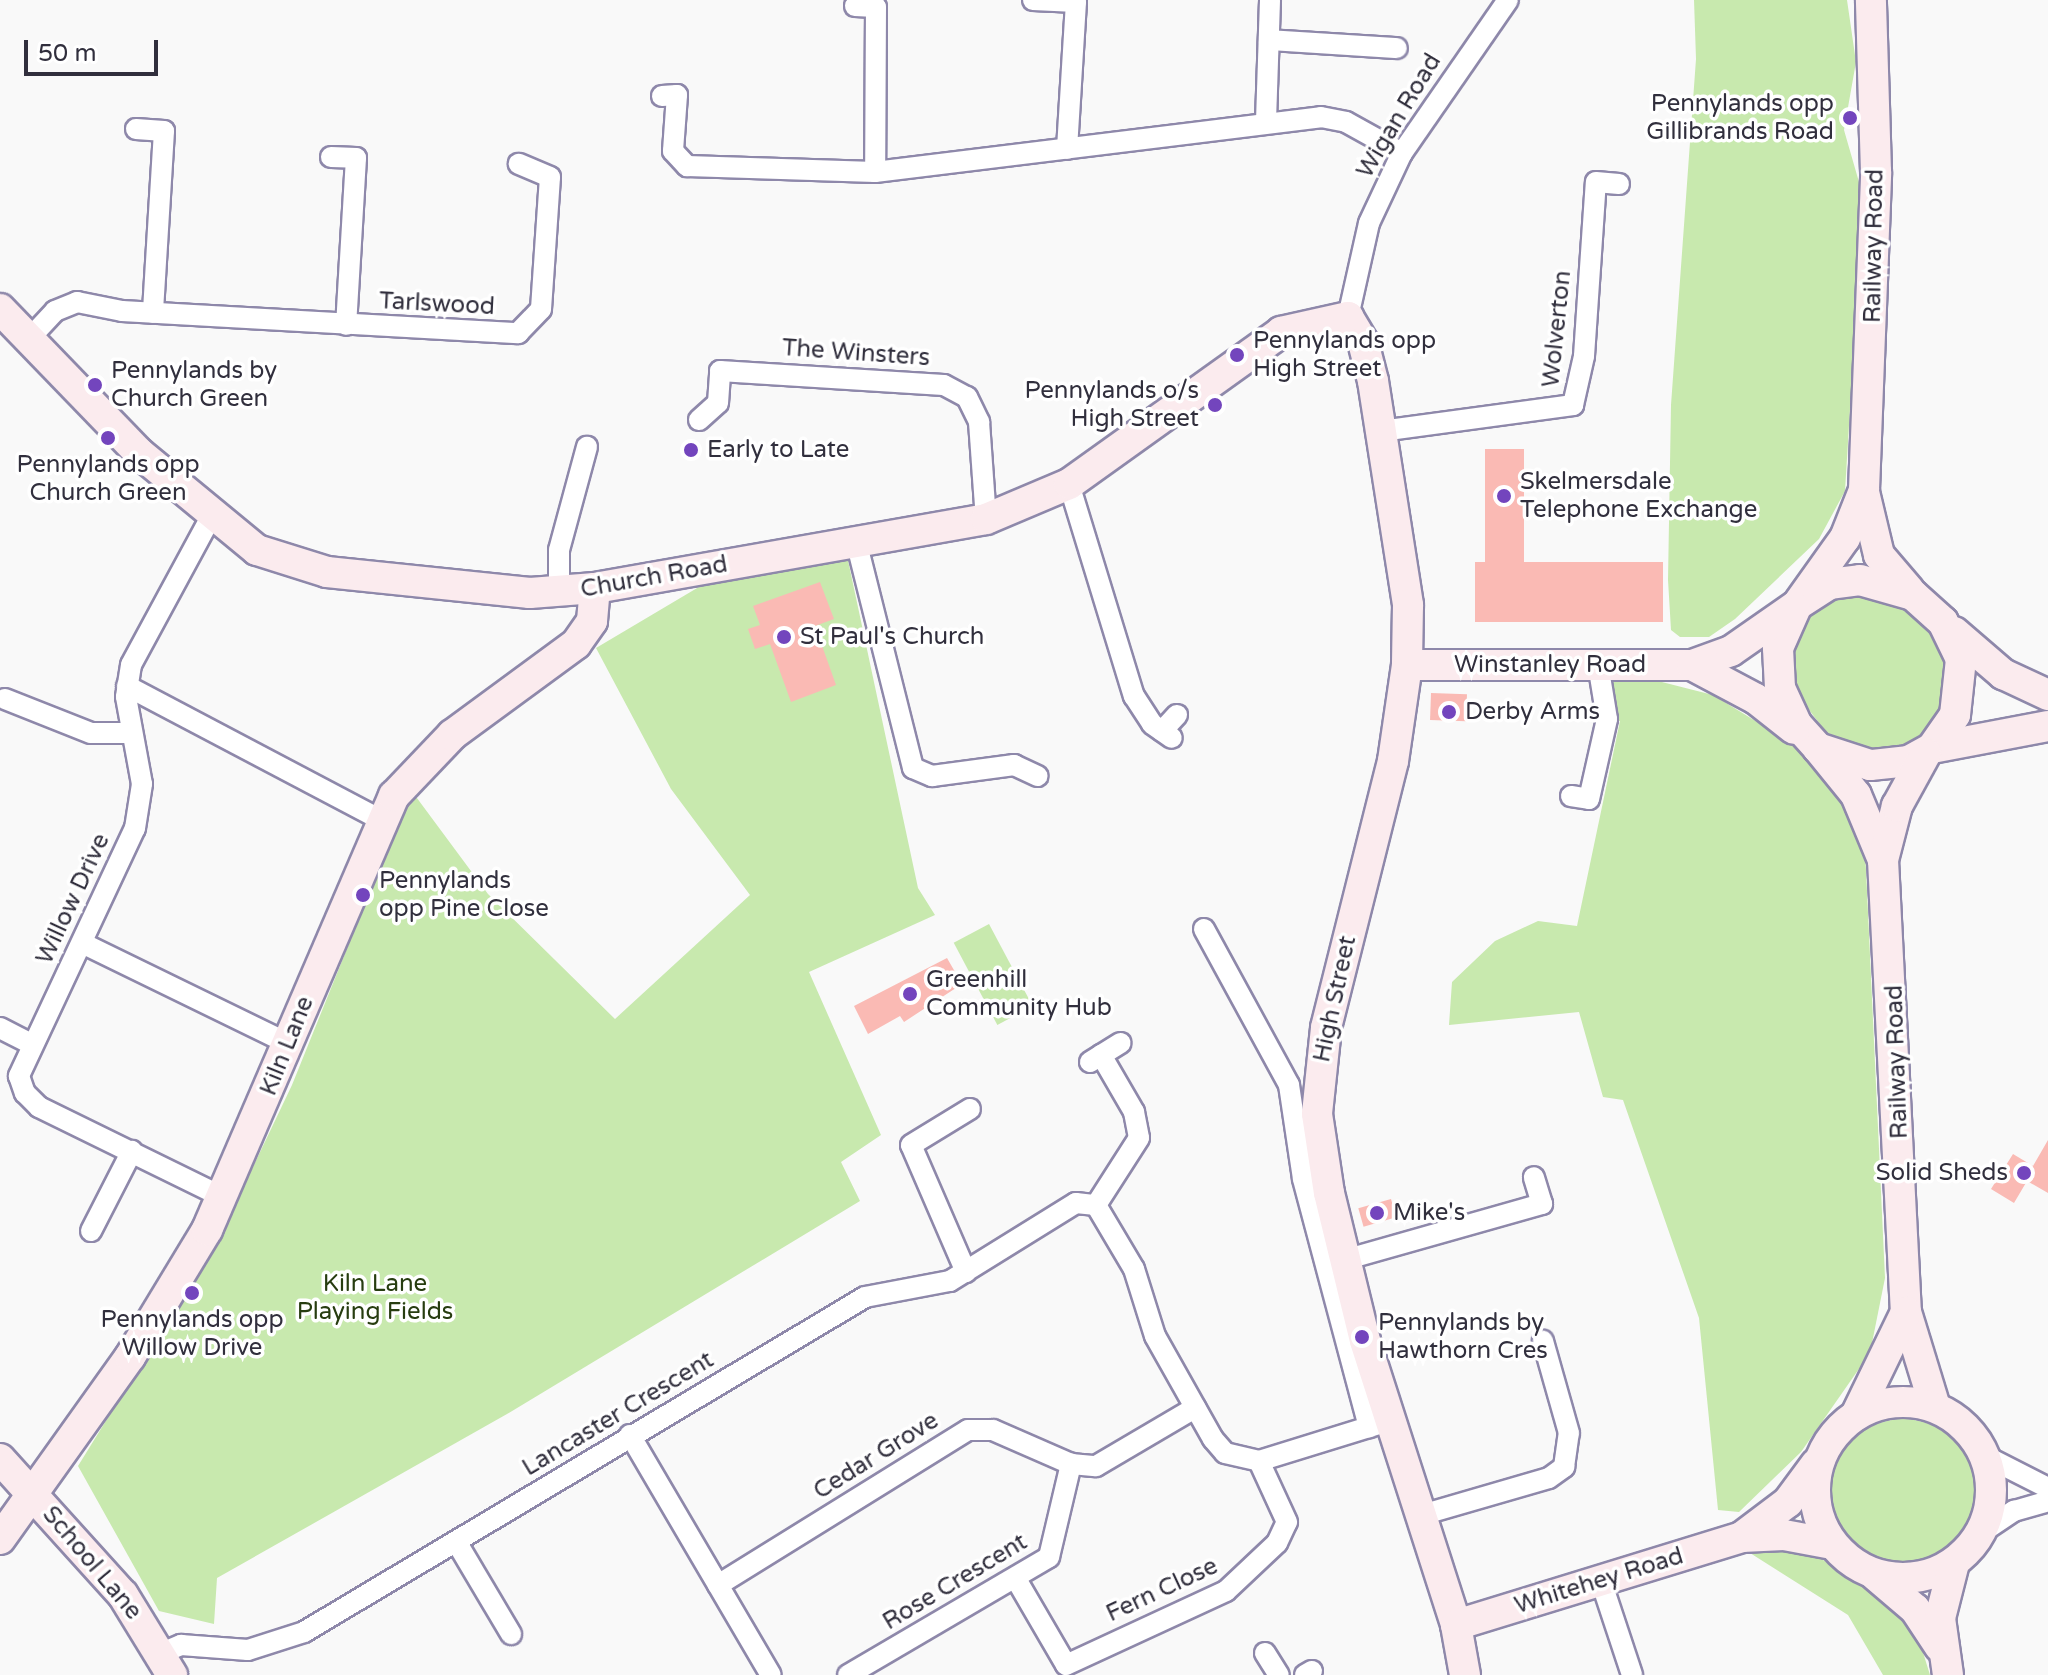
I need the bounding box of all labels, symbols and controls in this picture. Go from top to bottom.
scale bar [28,24,162,74]
text: 50 m [38,39,96,68]
street label: Wigan Road [1351,49,1447,183]
place label: Pennylands opp Gillibrands Road [1646,90,1834,146]
marker: Pennylands opp Gillibrands Road [1841,109,1859,127]
street label: Railway Road [1858,169,1890,323]
street label: Wolverton [1537,269,1577,389]
street label: Tarlswood [378,287,496,321]
place label: Pennylands opp High Street [1253,327,1436,383]
street label: The Winsters [781,333,931,373]
marker: Pennylands opp High Street [1228,346,1246,364]
place label: Pennylands by Church Green [111,357,277,413]
marker: Pennylands by Church Green [86,376,104,394]
place label: Pennylands o/s High Street [1024,377,1199,433]
marker: Pennylands o/s High Street [1206,396,1224,414]
marker: Pennylands opp Church Green [99,429,117,447]
place label: Early to Late [707,436,849,464]
marker: Early to Late [682,441,700,459]
place label: Pennylands opp Church Green [16,451,200,507]
place label: Skelmersdale Telephone Exchange [1520,468,1757,524]
marker: Skelmersdale Telephone Exchange [1495,487,1513,505]
street label: Church Road [578,550,730,604]
place label: St Paul's Church [800,623,984,651]
marker: St Paul's Church [775,628,793,646]
street label: Winstanley Road [1454,651,1646,679]
place label: Derby Arms [1465,698,1600,726]
marker: Derby Arms [1440,703,1458,721]
street label: Willow Drive [30,829,116,969]
place label: Pennylands opp Pine Close [379,867,549,923]
marker: Pennylands opp Pine Close [354,886,372,904]
street label: High Street [1308,933,1362,1065]
place label: Greenhill Community Hub [926,966,1112,1022]
street label: Railway Road [1880,984,1914,1140]
marker: Greenhill Community Hub [901,985,919,1003]
street label: Kiln Lane [254,992,320,1100]
place label: Solid Sheds [1876,1159,2008,1187]
marker: Solid Sheds [2015,1164,2033,1182]
place label: Mike's [1393,1199,1465,1227]
marker: Mike's [1368,1204,1386,1222]
park label: Kiln Lane Playing Fields [297,1270,453,1326]
marker: Pennylands opp Willow Drive [183,1284,201,1302]
place label: Pennylands opp Willow Drive [100,1306,284,1362]
place label: Pennylands by Hawthorn Cres [1378,1309,1548,1365]
marker: Pennylands by Hawthorn Cres [1353,1328,1371,1346]
street label: Lancaster Crescent [517,1346,719,1482]
street label: Cedar Grove [808,1406,944,1506]
street label: School Lane [36,1500,148,1626]
street label: Rose Crescent [878,1528,1032,1636]
street label: Whitehey Road [1511,1542,1687,1620]
street label: Fern Close [1102,1552,1222,1628]

